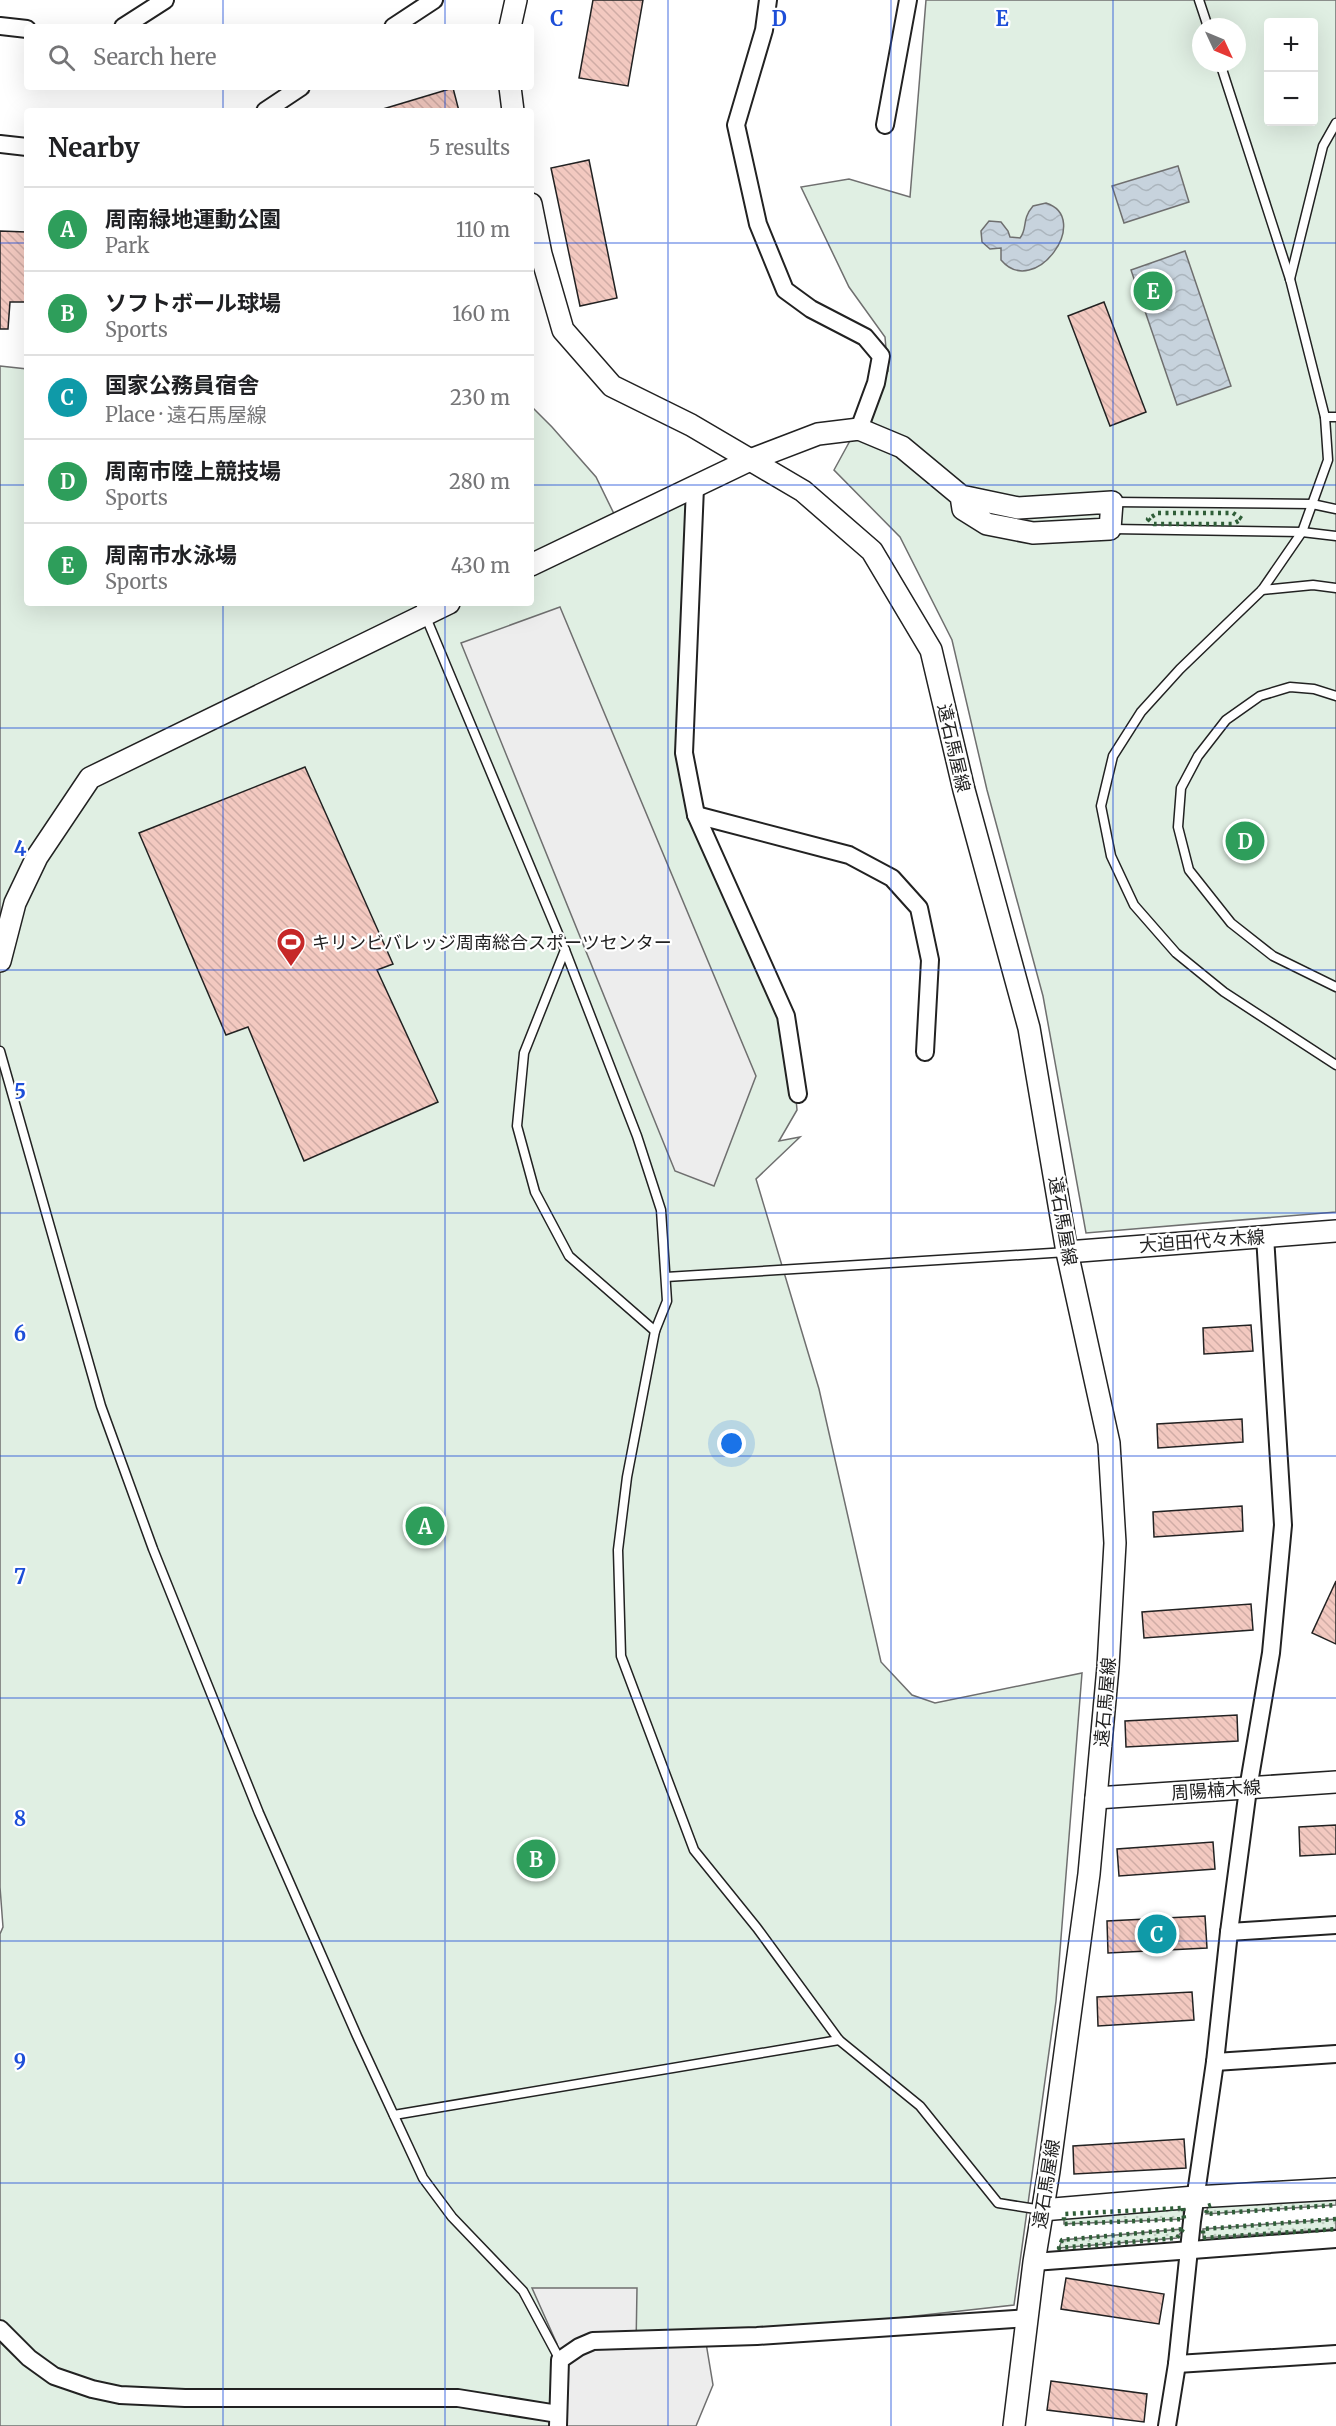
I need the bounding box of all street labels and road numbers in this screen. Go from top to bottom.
street label: 遠石馬屋線 [933,702,975,794]
street label: 遠石馬屋線 [1044,1175,1082,1267]
street label: 大迫田代々木線 [1138,1225,1266,1257]
street label: 遠石馬屋線 [1090,1656,1120,1748]
street label: 周陽楠木線 [1170,1775,1262,1805]
street label: 遠石馬屋線 [1028,2138,1064,2230]

